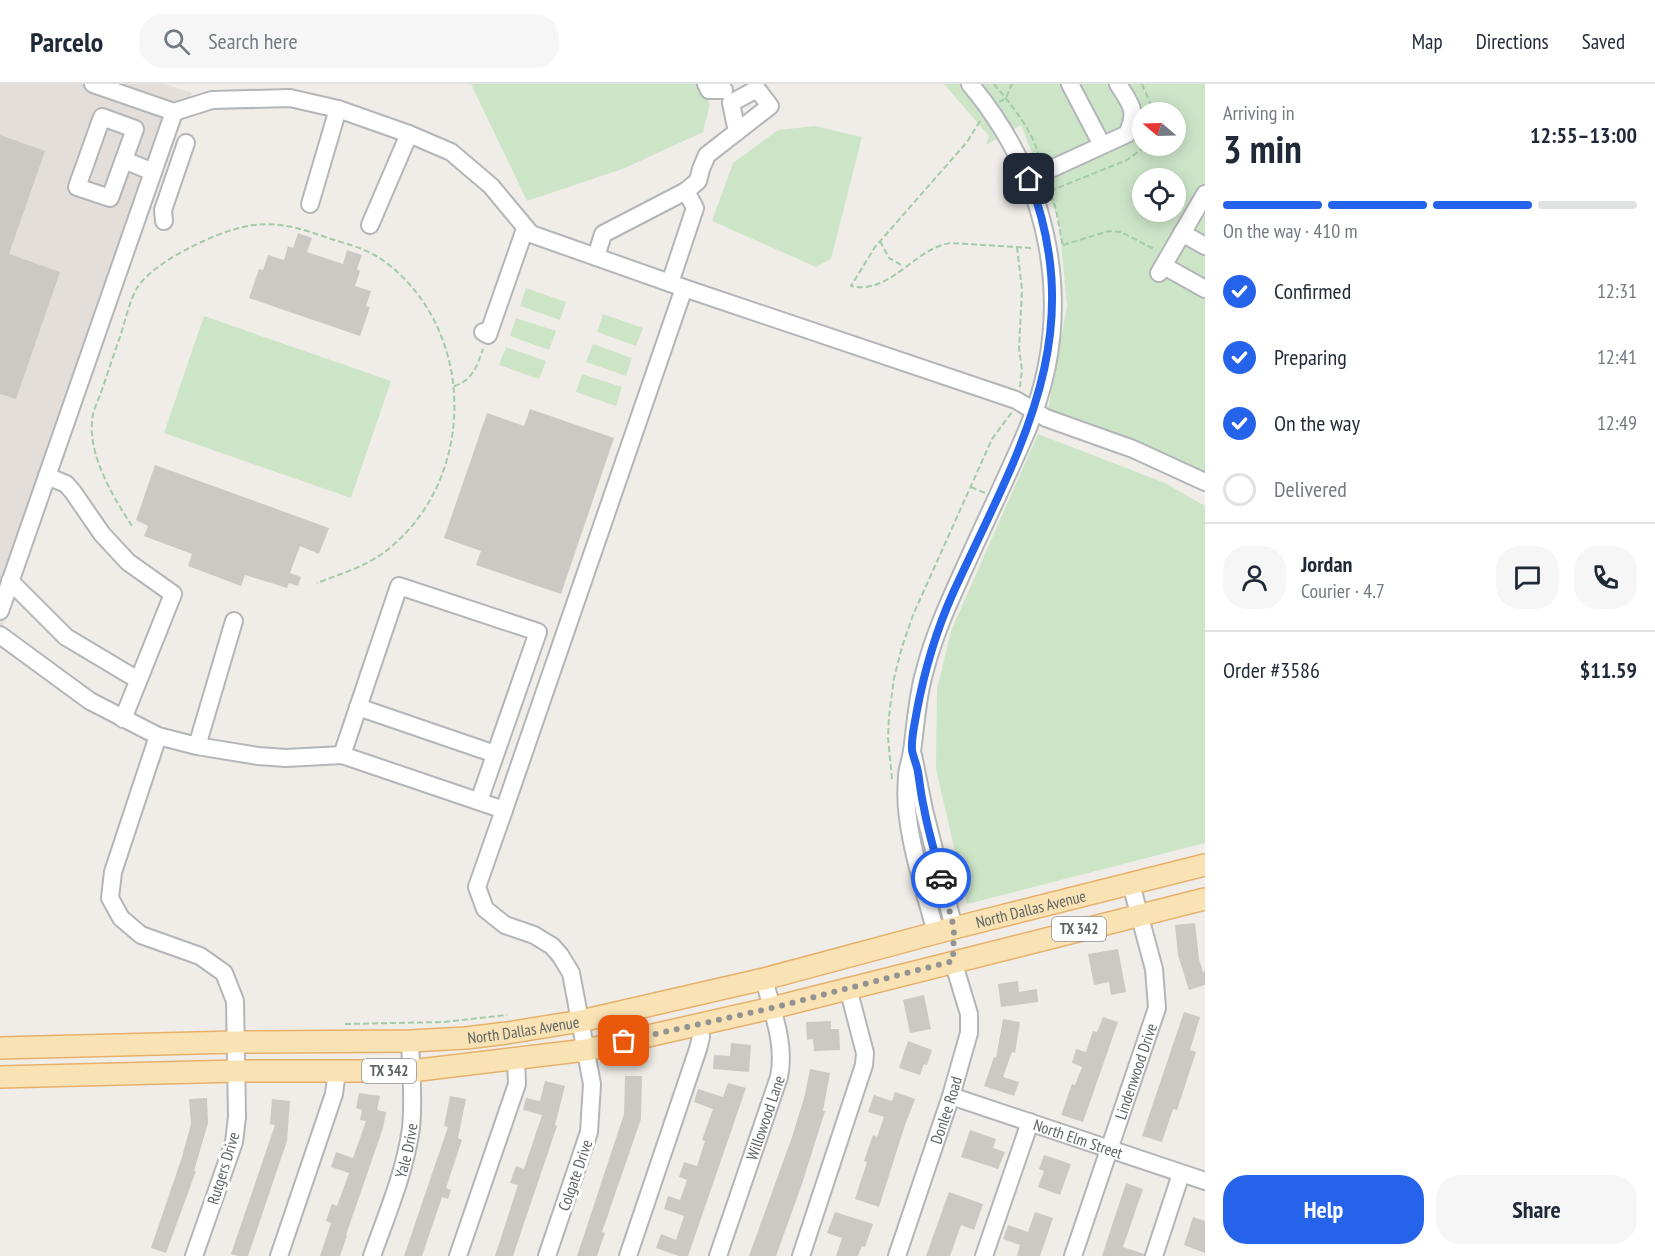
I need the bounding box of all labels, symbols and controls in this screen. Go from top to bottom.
search box [139,14,559,68]
text: Parcelo [30,23,103,60]
icon: search [160,25,193,58]
text: Search here [208,27,298,55]
text: Map [1412,28,1443,55]
text: Directions [1476,28,1549,55]
text: Saved [1582,28,1625,55]
text: Arriving in [1223,100,1295,126]
north arrow [1132,102,1186,156]
map controls [1132,102,1186,222]
text: 12:55–13:00 [1530,121,1637,149]
text: 3 min [1223,123,1302,174]
pin [1003,153,1054,204]
icon: home [1012,162,1045,195]
button: locate [1132,168,1186,222]
text: On the way · 410 m [1223,218,1358,244]
icon: check [1223,275,1256,308]
text: Confirmed [1274,277,1351,305]
text: 12:31 [1597,278,1637,304]
icon: check [1223,341,1256,374]
text: Preparing [1274,343,1347,371]
text: 12:41 [1597,344,1637,370]
icon: check [1223,407,1256,440]
text: On the way [1274,409,1360,437]
text: 12:49 [1597,410,1637,436]
text: Delivered [1274,475,1347,503]
button: person [1223,546,1286,609]
button: chat [1496,546,1559,609]
button: phone [1574,546,1637,609]
text: Jordan [1301,550,1352,578]
text: Courier · 4.7 [1301,578,1385,604]
text: Order #3586 [1223,656,1320,684]
text: $11.59 [1580,656,1637,684]
courier [911,848,971,908]
icon: car [925,862,958,895]
street label: North Dallas Avenue [974,885,1088,932]
road number: TX 342 [1052,917,1106,941]
street label: North Dallas Avenue [466,1011,581,1048]
pin [598,1015,649,1066]
street label: Lindenwood Drive [1110,1021,1161,1122]
icon: bag [607,1024,640,1057]
road number: TX 342 [362,1059,416,1083]
street label: Willowood Lane [741,1073,789,1163]
street label: Donlee Road [926,1074,966,1146]
street label: North Elm Street [1031,1114,1126,1163]
street label: Yale Drive [390,1122,421,1180]
street label: Rutgers Drive [203,1129,243,1207]
street label: Colgate Drive [553,1137,597,1213]
button: Help [1223,1175,1424,1244]
button: Share [1436,1175,1637,1244]

